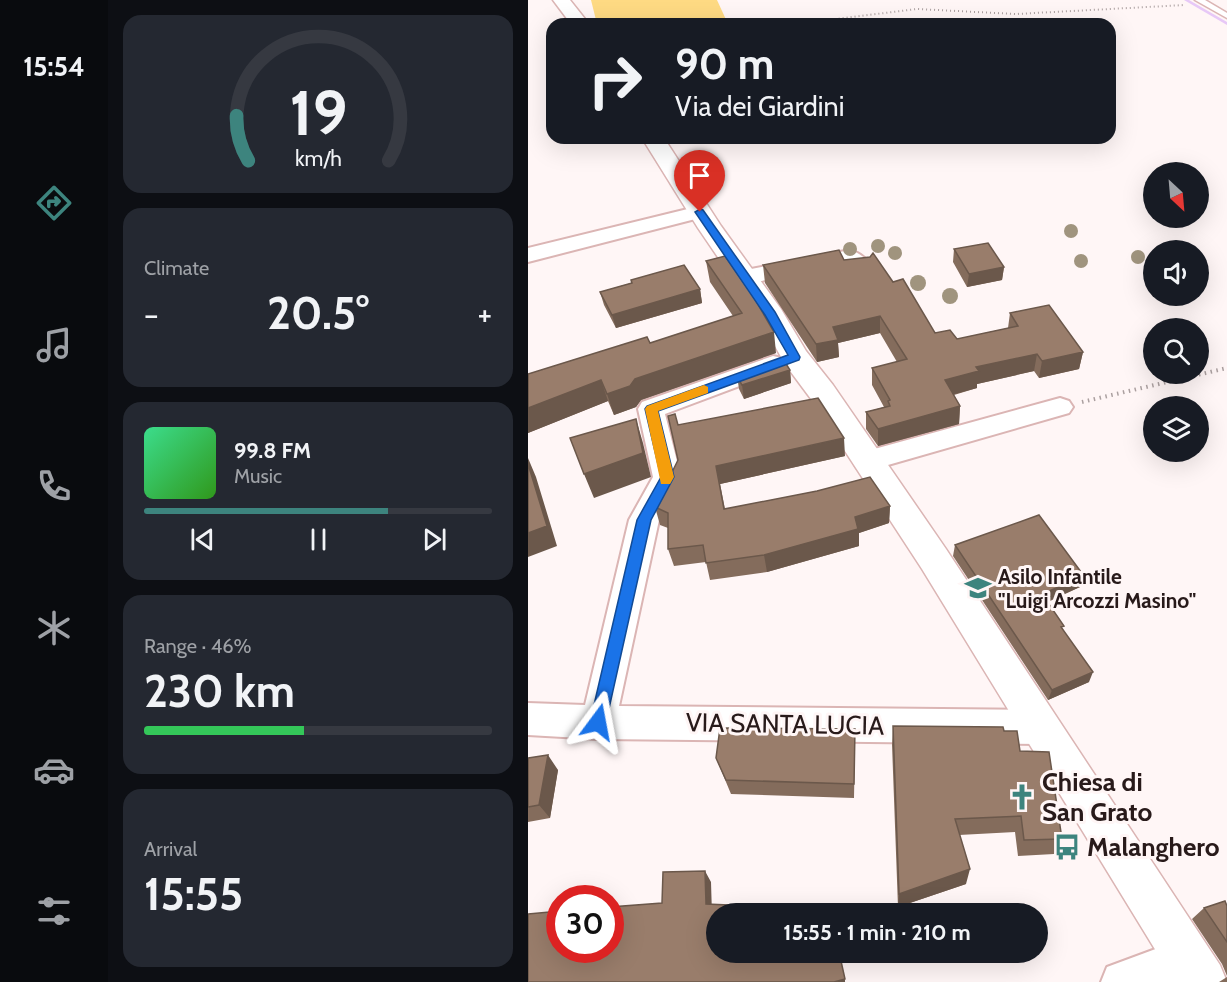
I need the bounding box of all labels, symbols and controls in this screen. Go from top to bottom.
text: 90 m [675,38,774,90]
icon: right [576,42,654,120]
text: 15:54 [23,50,85,83]
text: 19 [289,75,347,151]
text: Via dei Giardini [675,90,844,123]
text: km/h [295,146,341,172]
pin [674,150,725,212]
icon: arrive [683,159,716,192]
north arrow [1143,162,1209,228]
map controls [1143,162,1209,462]
icon: directions [33,182,75,224]
button: sound [1143,240,1209,306]
text: Climate [144,256,209,280]
text: 20.5° [267,286,369,340]
text: − [144,294,159,334]
text: + [477,294,492,334]
button: search [1143,318,1209,384]
icon: music [33,324,75,366]
button: layers [1143,396,1209,462]
text: 99.8 FM [234,437,311,464]
text: Music [234,464,282,488]
icon: phone [33,465,75,507]
icon: previous [186,523,219,556]
icon: pause [302,523,335,556]
icon: next [418,523,451,556]
place label: Asilo Infantile "Luigi Arcozzi Masino" [998,564,1196,613]
school or university icon: Asilo Infantile "Luigi Arcozzi Masino" [963,573,993,603]
icon: climate [33,607,75,649]
text: Range · 46% [144,634,252,658]
text: 230 km [144,664,295,718]
position arrow [566,690,630,754]
street label: VIA SANTA LUCIA [686,706,884,742]
icon: car [33,749,75,791]
place label: Chiesa di San Grato [1042,766,1152,828]
church icon: Chiesa di San Grato [1007,782,1037,812]
place label: Malanghero [1087,831,1220,863]
bus stop icon: Malanghero [1052,832,1082,862]
text: Arrival [144,837,197,861]
text: 15:55 [144,867,243,921]
speed limit sign: 30 [546,885,624,963]
icon: filters [33,890,75,932]
text: 15:55 · 1 min · 210 m [783,919,971,946]

